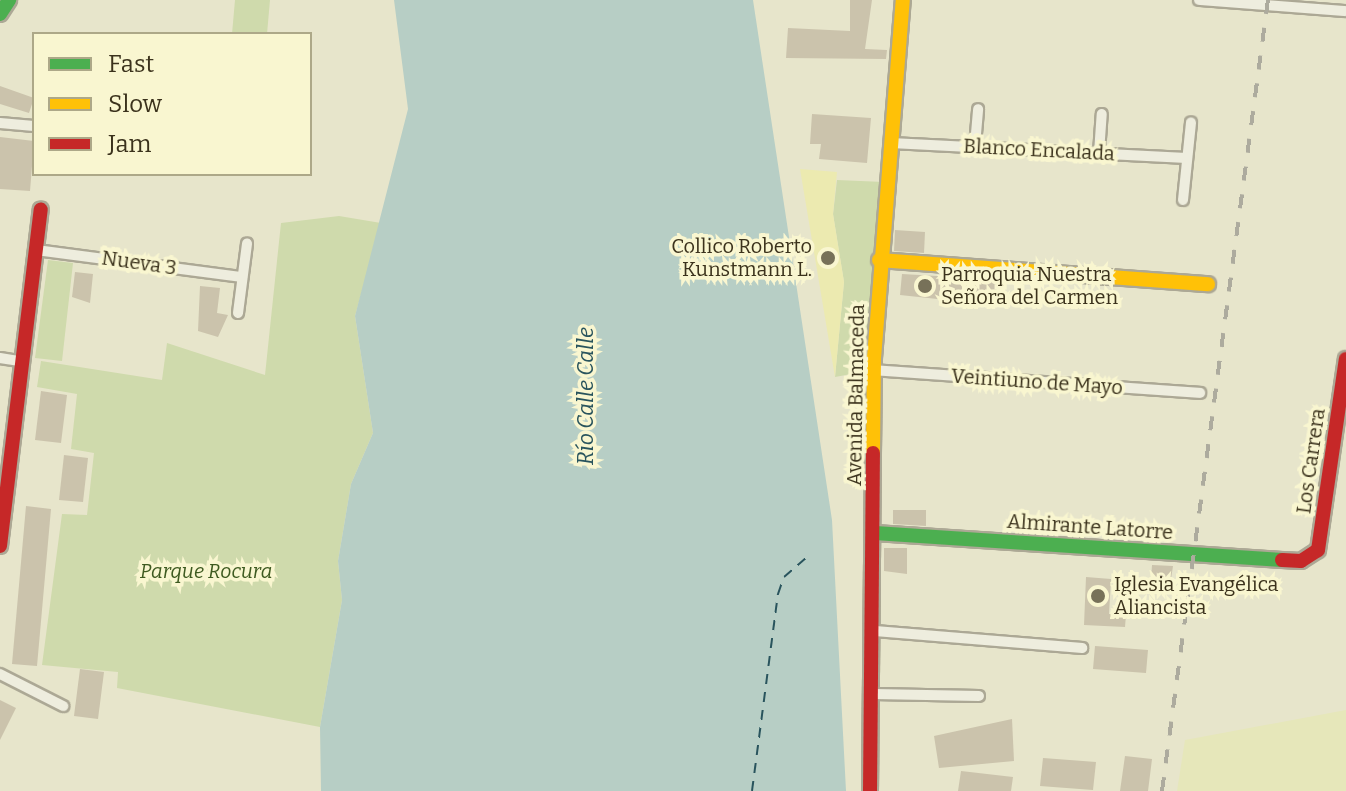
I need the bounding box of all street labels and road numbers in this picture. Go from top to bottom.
street label: Blanco Encalada [963,134,1115,166]
street label: Nueva 3 [100,246,178,280]
street label: Avenida Balmaceda [842,304,870,486]
street label: Veintiuno de Mayo [950,364,1124,400]
street label: Los Carrera [1292,407,1330,515]
street label: Almirante Latorre [1006,509,1174,545]

